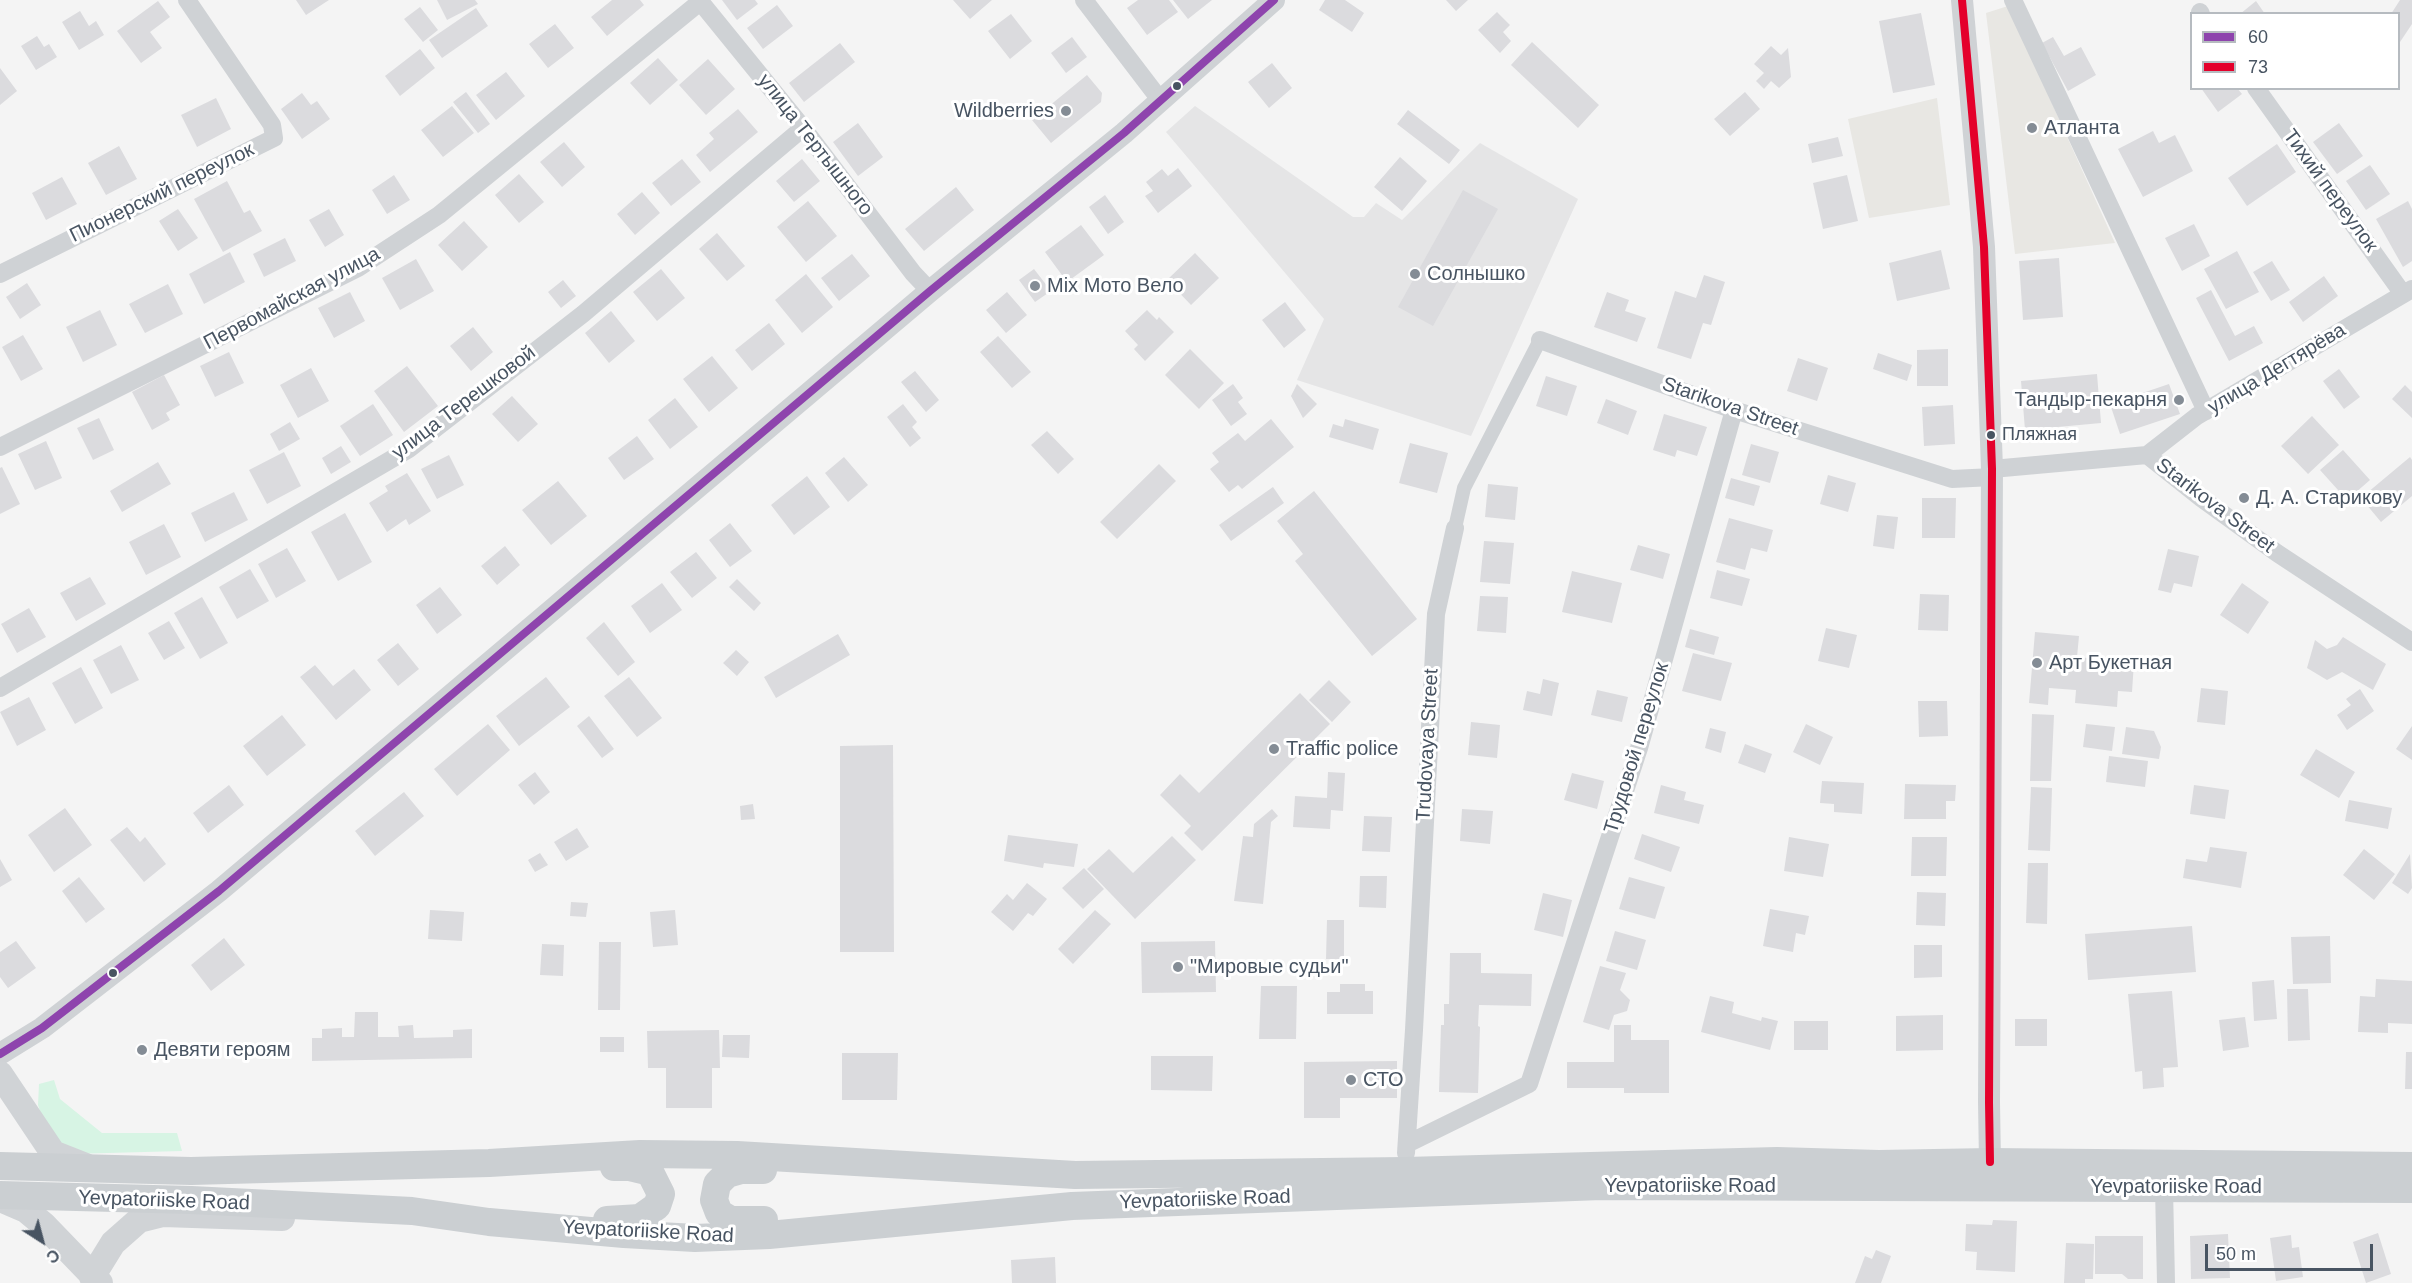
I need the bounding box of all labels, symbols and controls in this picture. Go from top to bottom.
legend [2190,12,2400,90]
text: 60 [2248,27,2268,47]
text: 73 [2248,57,2268,77]
street label: улица Тертышного [752,69,878,221]
unlabelled marker [1171,80,1183,92]
place label: Wildberries [954,99,1054,123]
marker: Wildberries [1059,104,1073,118]
place label: Атланта [2044,116,2120,140]
marker: Атланта [2025,121,2039,135]
street label: Тихий переулок [2277,125,2383,257]
street label: Пионерский переулок [66,138,258,248]
street label: Первомайская улица [200,242,384,356]
place label: Солнышко [1427,262,1525,286]
marker: Солнышко [1408,267,1422,281]
place label: Mix Мото Вело [1047,274,1184,298]
marker: Mix Мото Вело [1028,279,1042,293]
street label: улица Дегтярёва [2204,318,2350,420]
street label: улица Терешковой [387,341,541,465]
street label: Starikova Street [1659,372,1801,442]
place label: Тандыр-пекарня [2014,388,2167,412]
marker: Тандыр-пекарня [2172,393,2186,407]
place label: Пляжная [2002,424,2077,446]
marker: Пляжная [1985,429,1997,441]
street label: Starikova Street [2151,454,2279,558]
place label: Д. А. Старикову [2256,486,2402,510]
marker: Д. А. Старикову [2237,491,2251,505]
place label: Арт Букетная [2049,651,2172,675]
marker: Арт Букетная [2030,656,2044,670]
street label: Трудовой переулок [1600,660,1674,836]
street label: Trudovaya Street [1412,668,1444,822]
place label: Traffic police [1286,737,1398,761]
marker: Traffic police [1267,742,1281,756]
place label: "Мировые судьи" [1190,955,1349,979]
marker: "Мировые судьи" [1171,960,1185,974]
unlabelled marker [107,967,119,979]
place label: Девяти героям [154,1038,291,1062]
marker: Девяти героям [135,1043,149,1057]
place label: СТО [1363,1068,1404,1092]
marker: СТО [1344,1073,1358,1087]
street label: Yevpatoriiske Road [1604,1174,1776,1198]
street label: Yevpatoriiske Road [2090,1175,2262,1199]
street label: Yevpatoriiske Road [1119,1185,1291,1215]
street label: Yevpatoriiske Road [78,1186,250,1216]
north arrow [12,1211,72,1271]
street label: Yevpatoriiske Road [562,1216,734,1248]
scale bar [2208,1232,2376,1270]
text: 50 m [2216,1244,2256,1264]
text: С [43,1246,63,1266]

